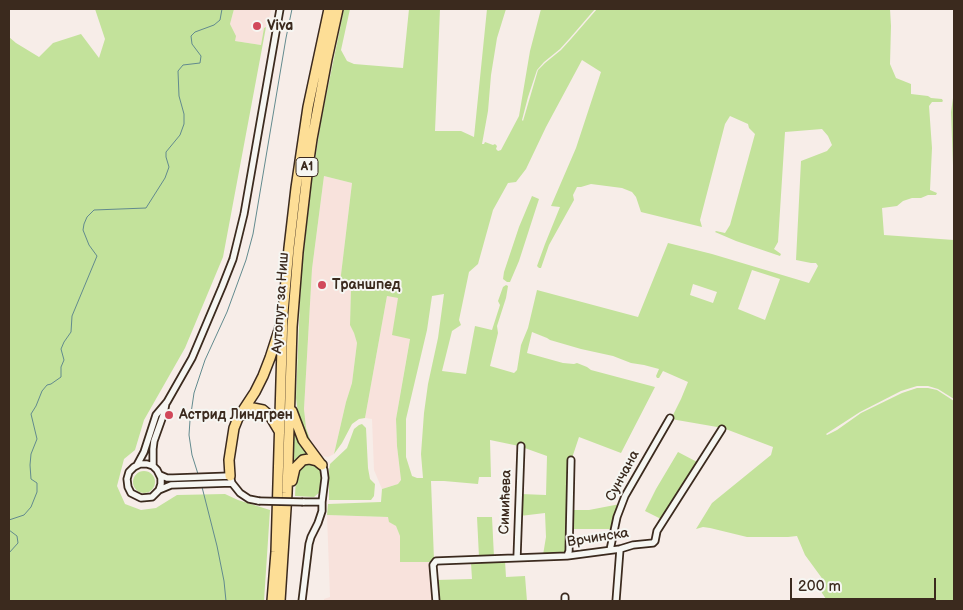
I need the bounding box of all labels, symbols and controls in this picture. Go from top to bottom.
place label: Viva [267,18,293,34]
marker: Viva [251,20,263,32]
road number: A1 [296,158,318,176]
street label: Аутопут за Ниш [269,252,293,354]
place label: Траншпед [332,277,400,293]
marker: Траншпед [316,279,328,291]
place label: Астрид Линдгрен [179,407,293,423]
marker: Астрид Линдгрен [163,409,175,421]
street label: Сунчана [603,448,643,504]
street label: Симићева [496,469,516,535]
street label: Врчинска [566,525,630,551]
scale bar [793,568,939,600]
text: 200 m [798,577,841,596]

